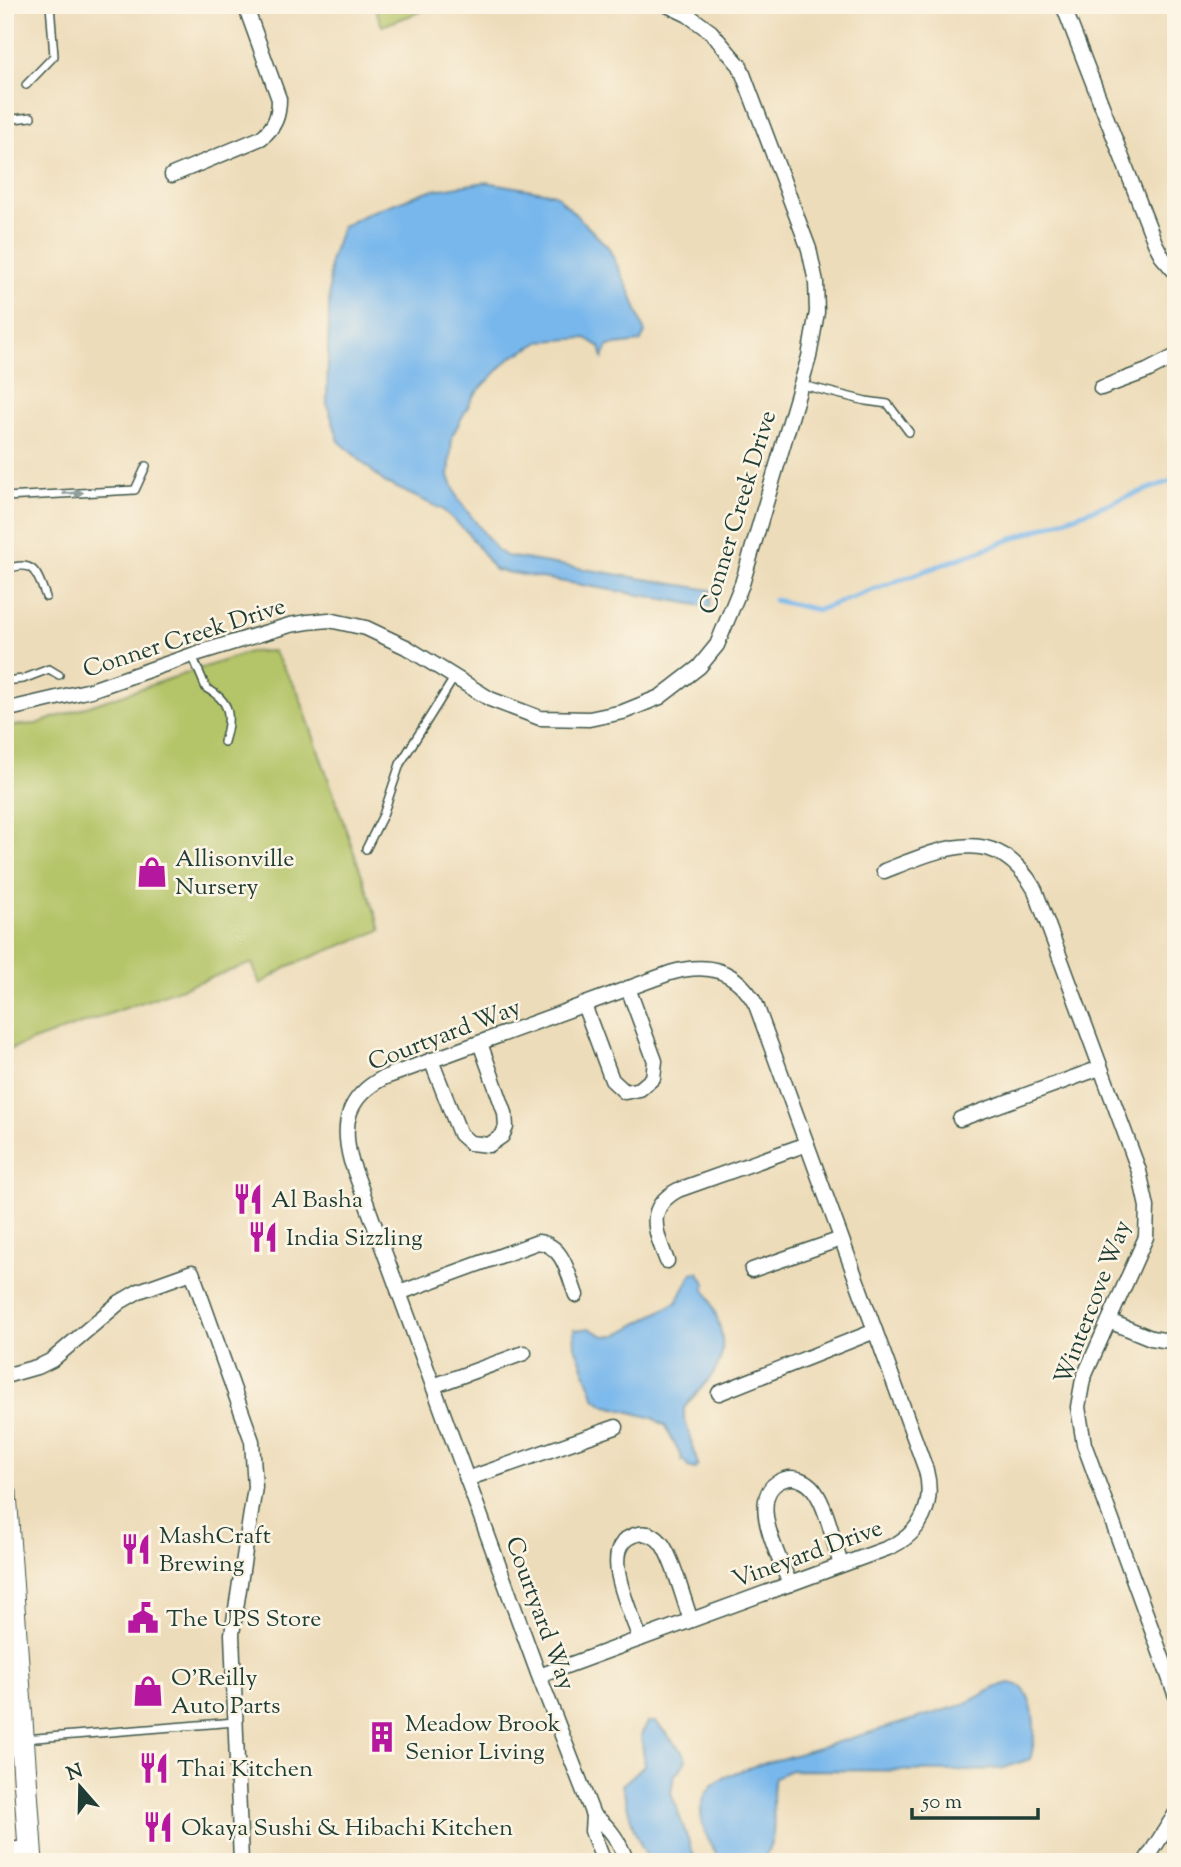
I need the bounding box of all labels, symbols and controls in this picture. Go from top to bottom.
street label: Conner Creek Drive [692,407,786,619]
one-way arrow [63,487,85,498]
street label: Conner Creek Drive [79,590,290,688]
place label: Allisonville Nursery [175,843,294,905]
shop icon: Allisonville Nursery [135,855,169,889]
street label: Courtyard Way [363,991,526,1081]
restaurant icon: Al Basha [231,1182,265,1216]
place label: Al Basha [271,1184,363,1218]
street label: Wintercove Way [1047,1215,1141,1390]
restaurant icon: India Sizzling [246,1220,280,1254]
place label: India Sizzling [286,1222,423,1256]
street label: Vineyard Drive [728,1512,888,1598]
place label: MashCraft Brewing [159,1520,271,1582]
restaurant icon: MashCraft Brewing [119,1532,153,1566]
street label: Courtyard Way [496,1532,583,1695]
public building icon: The UPS Store [126,1601,160,1635]
place label: The UPS Store [166,1603,321,1637]
place label: O'Reilly Auto Parts [171,1662,281,1724]
shop icon: O'Reilly Auto Parts [131,1674,165,1708]
place label: Meadow Brook Senior Living [405,1708,561,1770]
building icon: Meadow Brook Senior Living [365,1720,399,1754]
restaurant icon: Thai Kitchen [137,1751,171,1785]
north arrow [46,1752,116,1822]
place label: Thai Kitchen [177,1753,313,1787]
text: N [63,1758,87,1789]
scale bar [912,1776,1038,1820]
text: 50 m [921,1788,962,1818]
restaurant icon: Okaya Sushi & Hibachi Kitchen [141,1810,175,1844]
place label: Okaya Sushi & Hibachi Kitchen [181,1812,513,1846]

